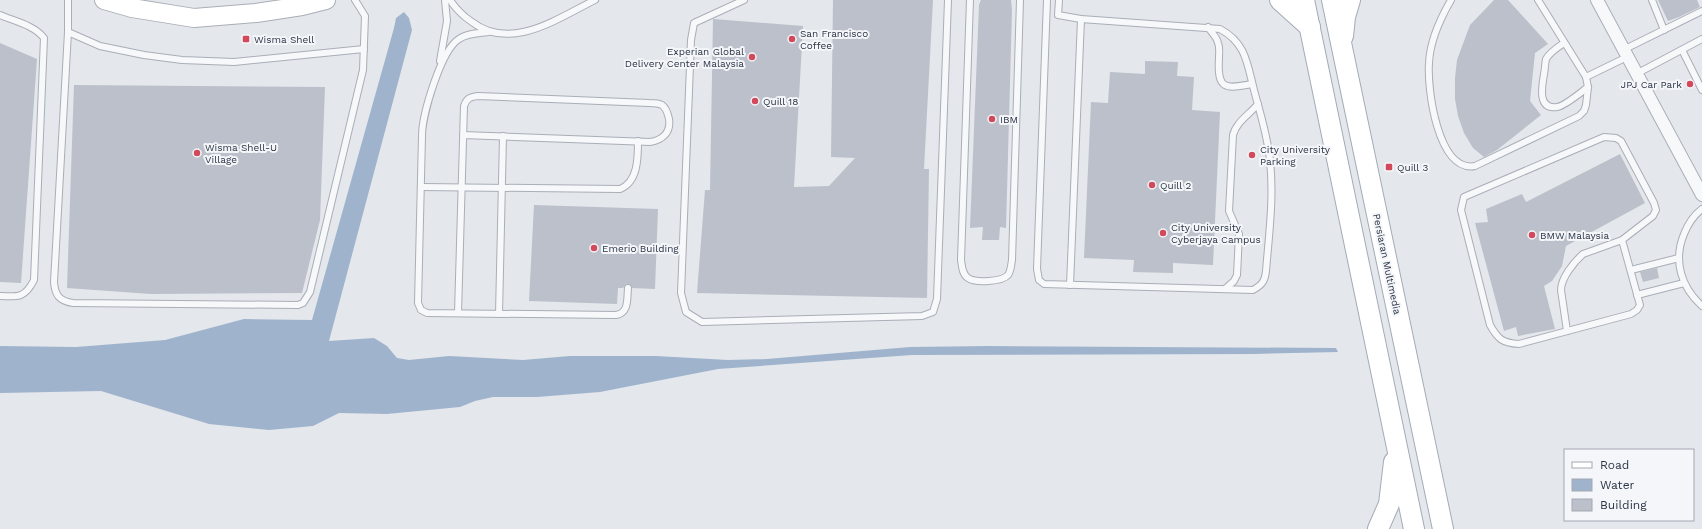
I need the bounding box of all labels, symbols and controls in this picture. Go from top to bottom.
place label: San Francisco Coffee [800,28,868,51]
marker: Wisma Shell [241,34,251,44]
place label: Wisma Shell [254,34,314,45]
marker: San Francisco Coffee [787,34,797,44]
place label: Experian Global Delivery Center Malaysia [625,46,744,69]
marker: Experian Global Delivery Center Malaysia [747,52,757,62]
place label: JPJ Car Park [1621,79,1682,90]
marker: JPJ Car Park [1685,79,1695,89]
marker: Quill 18 [750,96,760,106]
place label: Quill 18 [763,96,798,107]
marker: IBM [987,114,997,124]
place label: IBM [1000,114,1018,125]
place label: Wisma Shell-U Village [205,142,277,165]
place label: City University Parking [1260,144,1331,167]
marker: Wisma Shell-U Village [192,148,202,158]
marker: City University Parking [1247,150,1257,160]
marker: Quill 3 [1384,162,1394,172]
place label: Quill 3 [1397,162,1428,173]
marker: Quill 2 [1147,180,1157,190]
place label: Quill 2 [1160,180,1191,191]
street label: Persiaran Multimedia [1371,213,1403,316]
place label: City University Cyberjaya Campus [1171,222,1261,245]
marker: City University Cyberjaya Campus [1158,228,1168,238]
marker: BMW Malaysia [1527,230,1537,240]
place label: BMW Malaysia [1540,230,1609,241]
marker: Emerio Building [589,243,599,253]
place label: Emerio Building [602,243,679,254]
legend [1564,449,1694,521]
text: Road [1600,458,1629,472]
text: Water [1600,478,1635,492]
text: Building [1600,498,1647,512]

